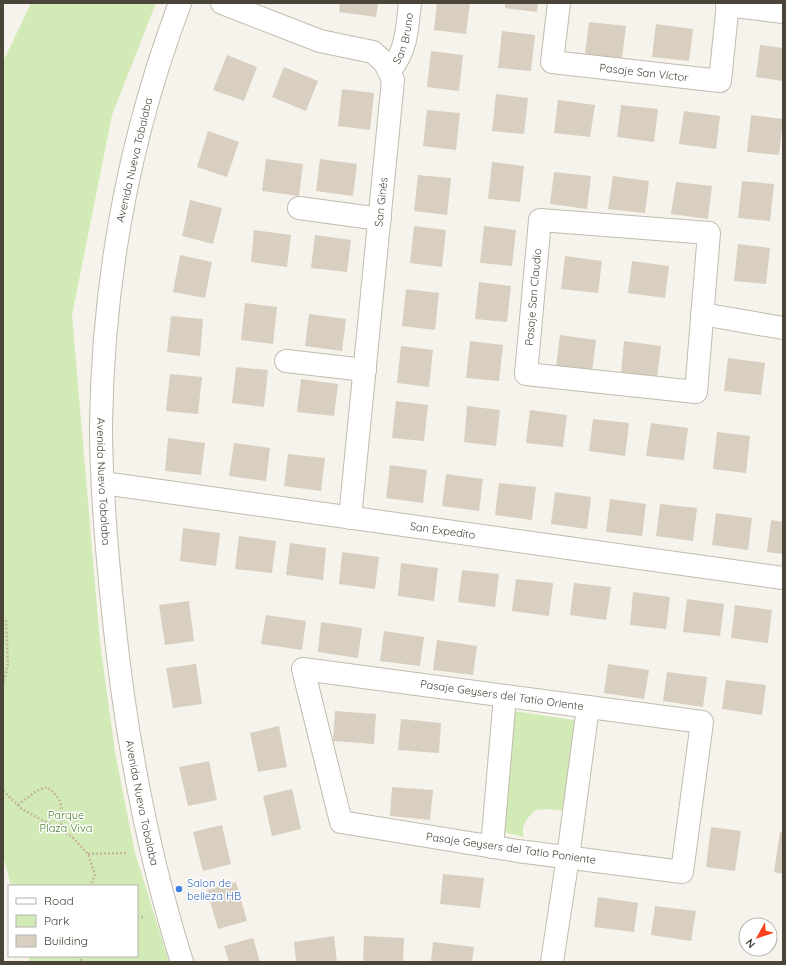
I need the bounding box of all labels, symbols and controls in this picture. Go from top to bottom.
street label: San Bruno [389,12,416,67]
street label: Pasaje San Víctor [599,60,690,84]
street label: Avenida Nueva Tobalaba [113,96,155,224]
street label: San Ginés [371,176,391,228]
street label: Pasaje San Claudio [522,247,544,346]
street label: Avenida Nueva Tobalaba [94,418,114,546]
street label: San Expedito [409,519,477,542]
street label: Pasaje Geysers del Tatio Oriente [419,677,585,713]
street label: Avenida Nueva Tobalaba [123,739,162,867]
park label: Parque Plaza Viva [40,808,92,835]
street label: Pasaje Geysers del Tatio Poniente [425,829,597,867]
place label: Salon de belleza HB [187,876,241,903]
marker: Salon de belleza HB [174,884,184,894]
legend [8,885,138,957]
text: Road [44,893,74,908]
text: Park [44,913,69,928]
north arrow [738,917,778,957]
text: Building [44,933,88,948]
text: N [742,936,758,951]

